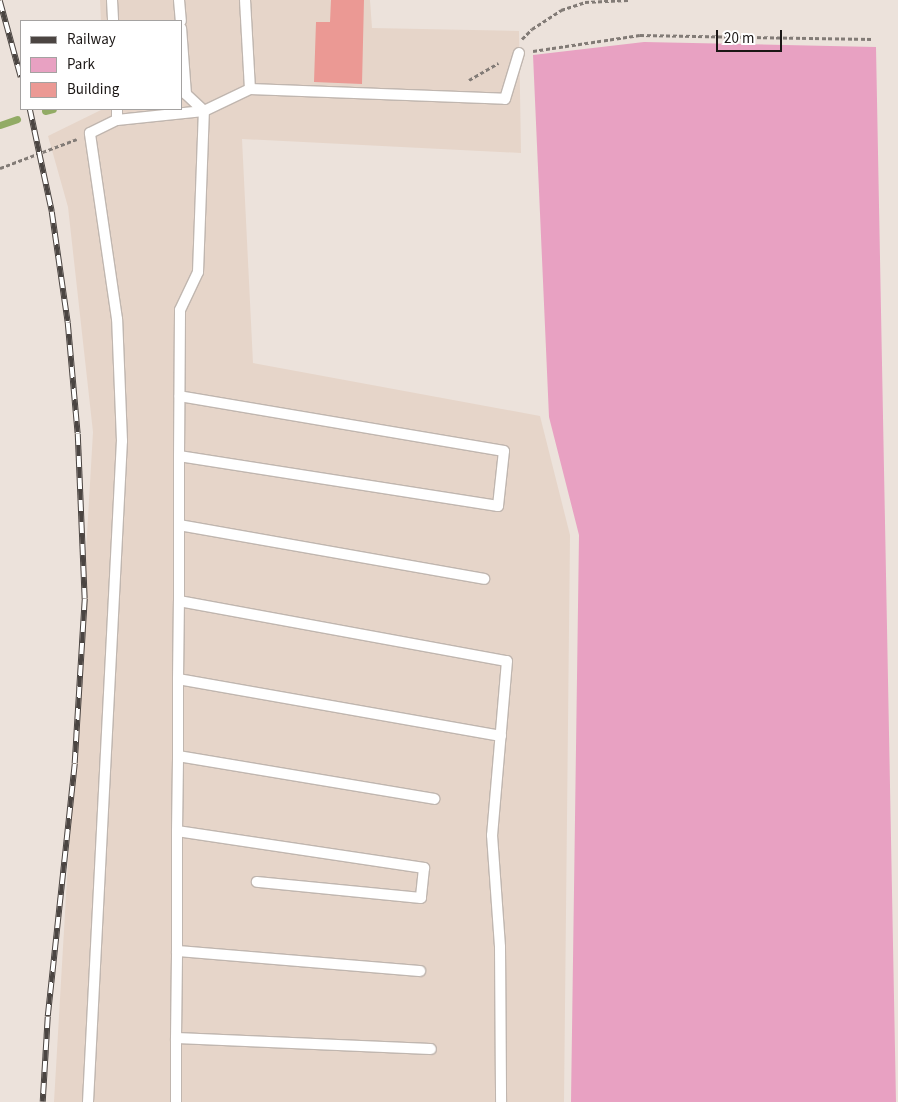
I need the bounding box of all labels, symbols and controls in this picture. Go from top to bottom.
legend [20,20,182,110]
scale bar [718,20,784,52]
text: 20 m [724,28,754,49]
text: Railway [67,29,116,50]
text: Park [67,54,95,75]
text: Building [67,79,119,100]

